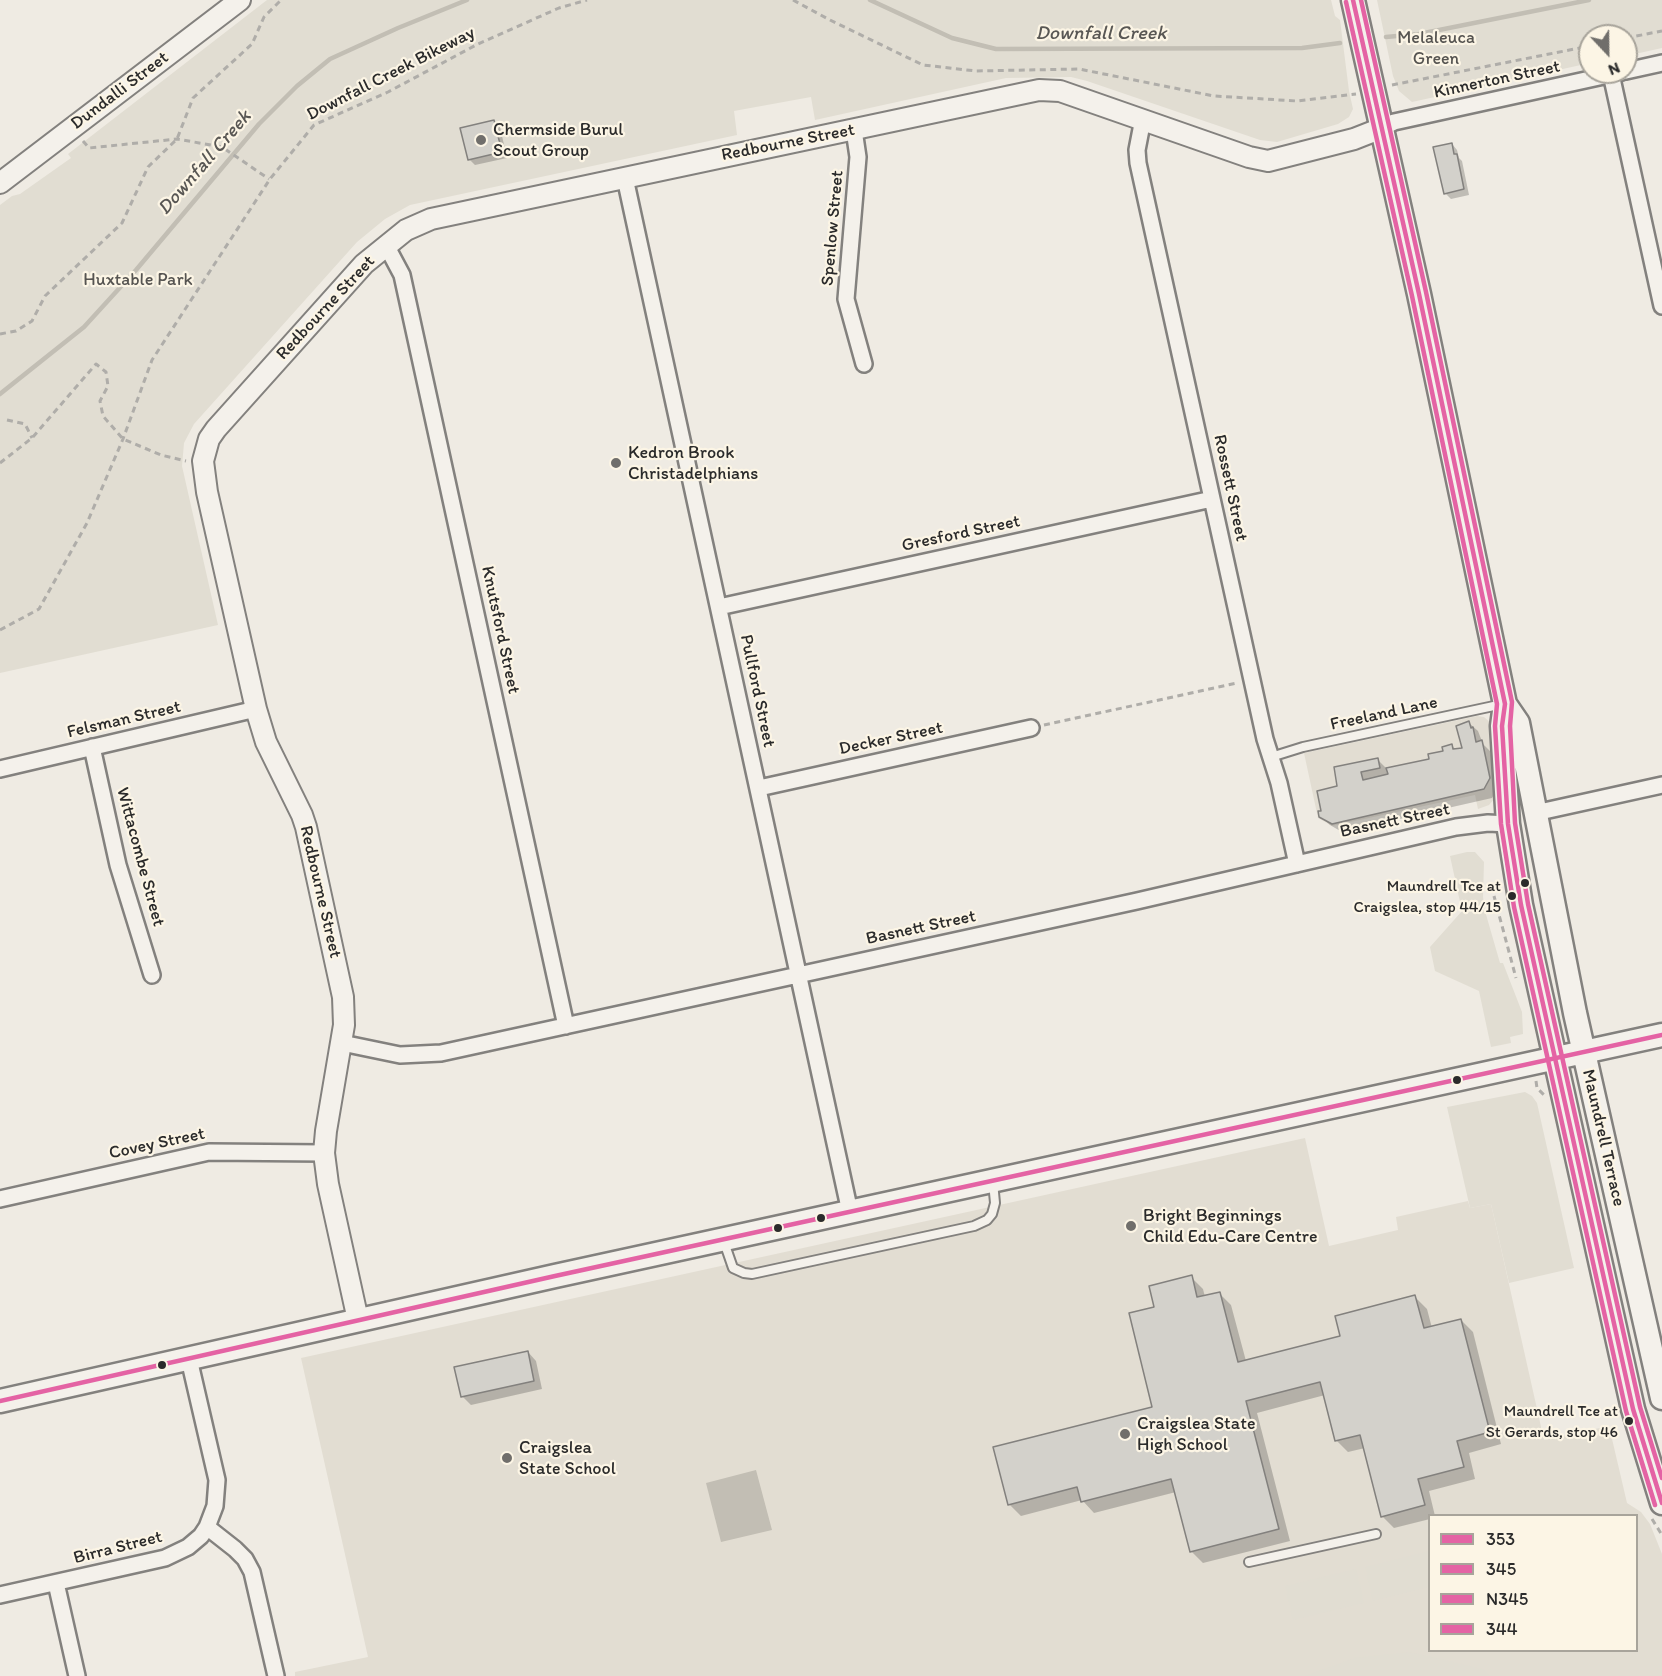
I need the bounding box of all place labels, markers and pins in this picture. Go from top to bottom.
place label: Chermside Burul Scout Group [493,119,623,162]
marker: Chermside Burul Scout Group [474,133,488,147]
place label: Kedron Brook Christadelphians [628,442,758,484]
marker: Kedron Brook Christadelphians [609,456,623,470]
place label: Maundrell Tce at Craigslea, stop 44/15 [1354,877,1501,915]
unlabelled marker [1519,877,1531,889]
marker: Maundrell Tce at Craigslea, stop 44/15 [1506,890,1518,902]
unlabelled marker [1451,1074,1463,1086]
place label: Bright Beginnings Child Edu-Care Centre [1143,1205,1318,1248]
unlabelled marker [815,1212,827,1224]
marker: Bright Beginnings Child Edu-Care Centre [1124,1219,1138,1233]
unlabelled marker [772,1222,784,1234]
unlabelled marker [156,1359,168,1371]
place label: Maundrell Tce at St Gerards, stop 46 [1486,1402,1618,1440]
place label: Craigslea State High School [1137,1413,1256,1456]
marker: Maundrell Tce at St Gerards, stop 46 [1623,1415,1635,1427]
marker: Craigslea State High School [1118,1427,1132,1441]
place label: Craigslea State School [519,1437,616,1480]
marker: Craigslea State School [500,1451,514,1465]

